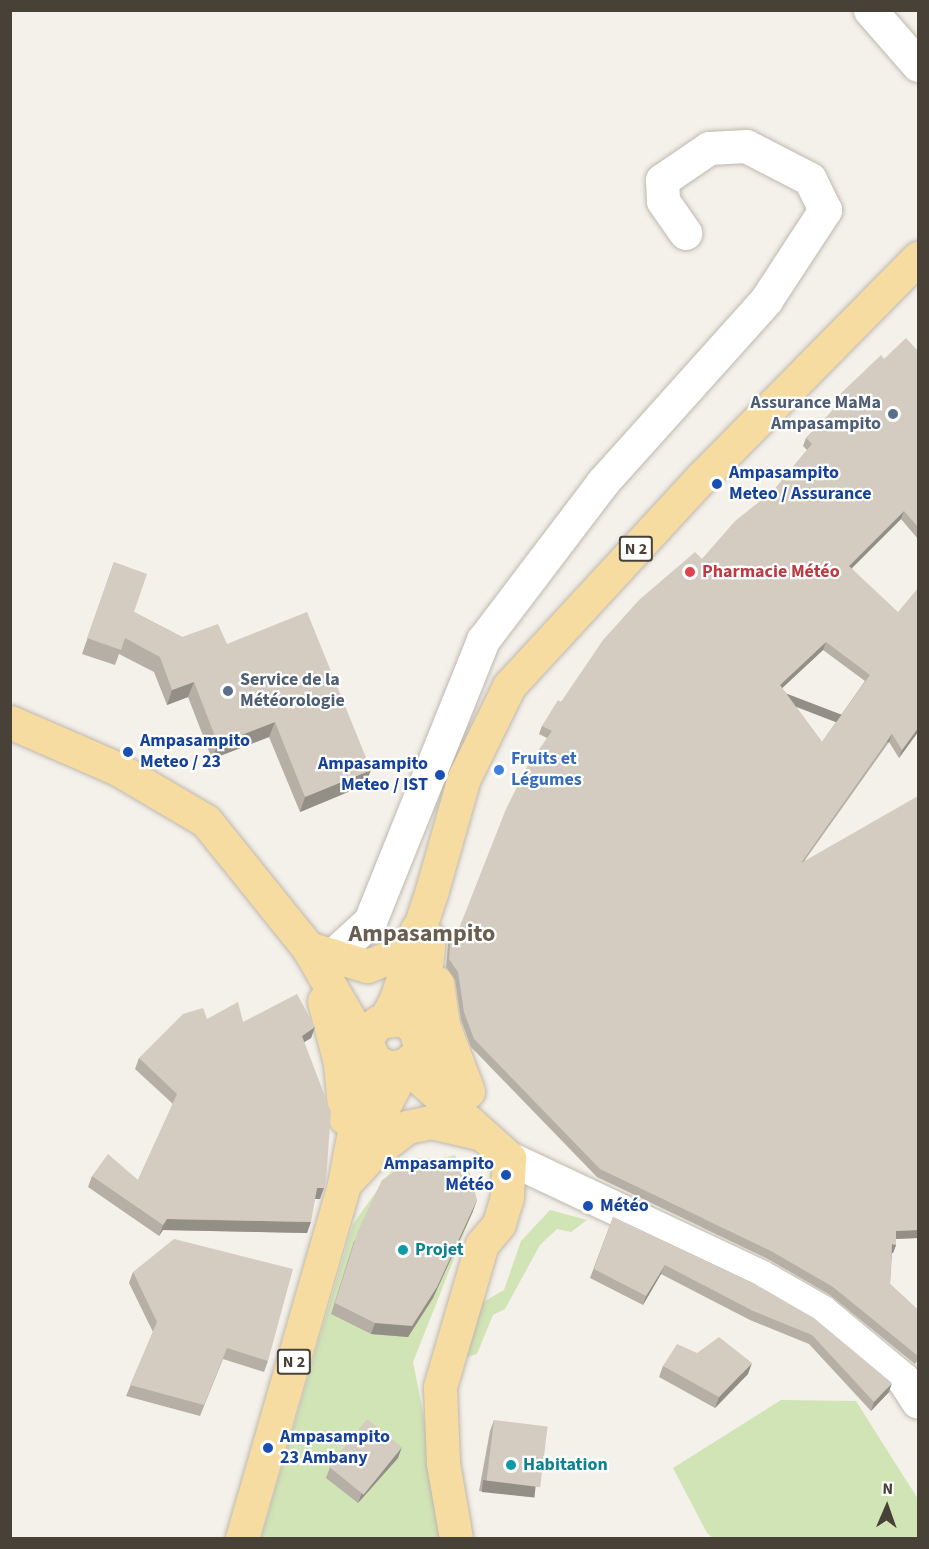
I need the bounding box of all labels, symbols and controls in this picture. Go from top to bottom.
place label: Assurance MaMa Ampasampito [751,393,881,436]
marker: Assurance MaMa Ampasampito [886,407,900,421]
place label: Ampasampito Meteo / Assurance [729,463,871,506]
marker: Ampasampito Meteo / Assurance [710,477,724,491]
road number: N 2 [618,536,654,562]
place label: Pharmacie Météo [702,561,840,583]
marker: Pharmacie Météo [683,565,697,579]
place label: Service de la Météorologie [240,670,345,712]
marker: Service de la Météorologie [221,684,235,698]
place label: Ampasampito Meteo / 23 [140,731,250,774]
marker: Ampasampito Meteo / 23 [121,745,135,759]
place label: Fruits et Légumes [511,749,582,792]
place label: Ampasampito Meteo / IST [318,754,428,796]
marker: Fruits et Légumes [492,763,506,777]
marker: Ampasampito Meteo / IST [433,768,447,782]
district label: Ampasampito [349,920,495,948]
place label: Ampasampito Météo [384,1154,494,1196]
marker: Ampasampito Météo [499,1168,513,1182]
place label: Météo [600,1195,649,1217]
marker: Météo [581,1199,595,1213]
place label: Projet [415,1239,464,1261]
marker: Projet [396,1243,410,1257]
road number: N 2 [276,1349,312,1375]
place label: Ampasampito 23 Ambany [280,1427,390,1470]
marker: Ampasampito 23 Ambany [261,1441,275,1455]
place label: Habitation [523,1454,608,1476]
marker: Habitation [504,1458,518,1472]
north arrow [857,1477,917,1537]
text: N [882,1478,893,1500]

